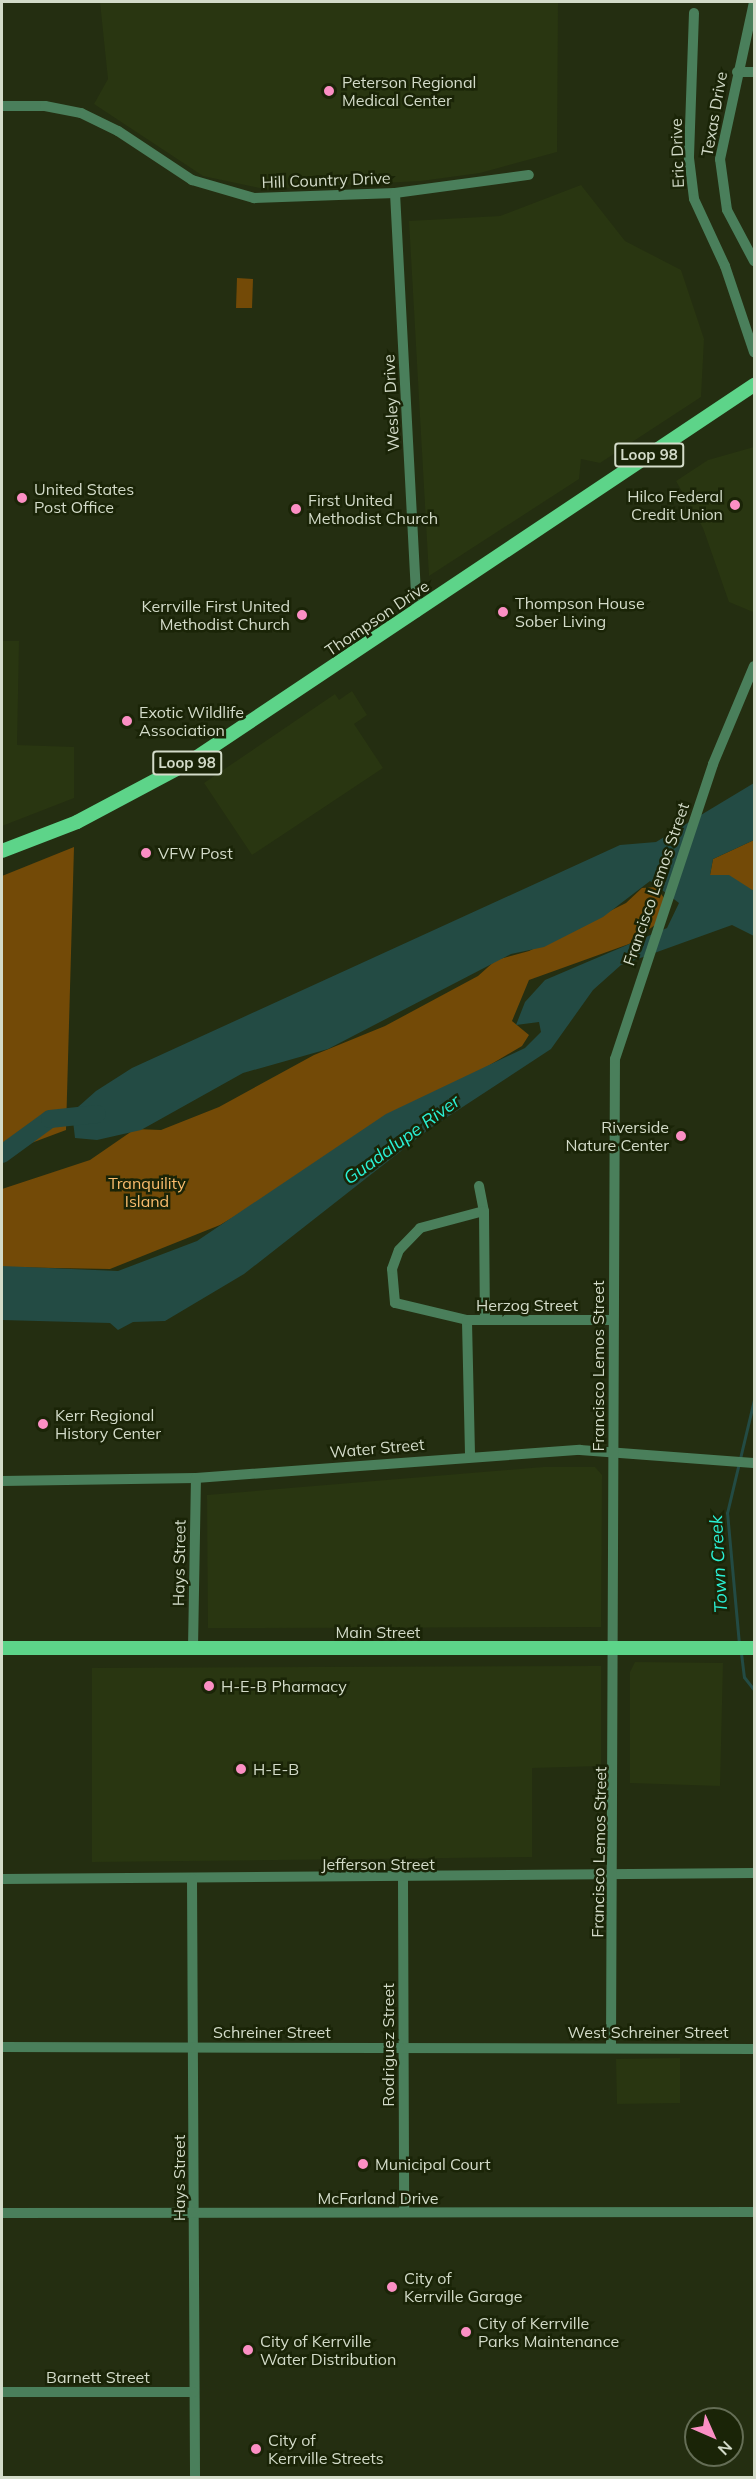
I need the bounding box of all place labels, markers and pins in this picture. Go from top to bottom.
place label: Peterson Regional Medical Center [342,72,476,110]
marker: Peterson Regional Medical Center [320,82,338,100]
place label: United States Post Office [34,479,134,517]
place label: Hilco Federal Credit Union [627,486,723,524]
place label: First United Methodist Church [308,490,438,528]
marker: United States Post Office [15,491,29,505]
marker: Hilco Federal Credit Union [728,498,742,512]
marker: First United Methodist Church [289,502,303,516]
place label: Thompson House Sober Living [515,593,645,631]
place label: Kerrville First United Methodist Church [142,596,290,634]
marker: Thompson House Sober Living [496,605,510,619]
marker: Kerrville First United Methodist Church [295,608,309,622]
place label: Exotic Wildlife Association [139,702,244,740]
marker: Exotic Wildlife Association [120,714,134,728]
place label: VFW Post [158,843,233,863]
marker: VFW Post [139,846,153,860]
place label: Riverside Nature Center [566,1117,669,1155]
marker: Riverside Nature Center [674,1129,688,1143]
place label: Kerr Regional History Center [55,1405,161,1443]
marker: Kerr Regional History Center [36,1417,50,1431]
place label: H-E-B Pharmacy [221,1676,347,1696]
marker: H-E-B Pharmacy [202,1679,216,1693]
place label: H-E-B [253,1759,299,1779]
marker: H-E-B [234,1762,248,1776]
place label: Municipal Court [375,2154,491,2174]
marker: Municipal Court [356,2157,370,2171]
place label: City of Kerrville Garage [404,2268,523,2306]
marker: City of Kerrville Garage [385,2280,399,2294]
place label: City of Kerrville Parks Maintenance [478,2313,619,2351]
marker: City of Kerrville Parks Maintenance [459,2325,473,2339]
place label: City of Kerrville Water Distribution [260,2331,396,2369]
marker: City of Kerrville Water Distribution [241,2343,255,2357]
place label: City of Kerrville Streets [268,2430,384,2468]
marker: City of Kerrville Streets [249,2442,263,2456]

